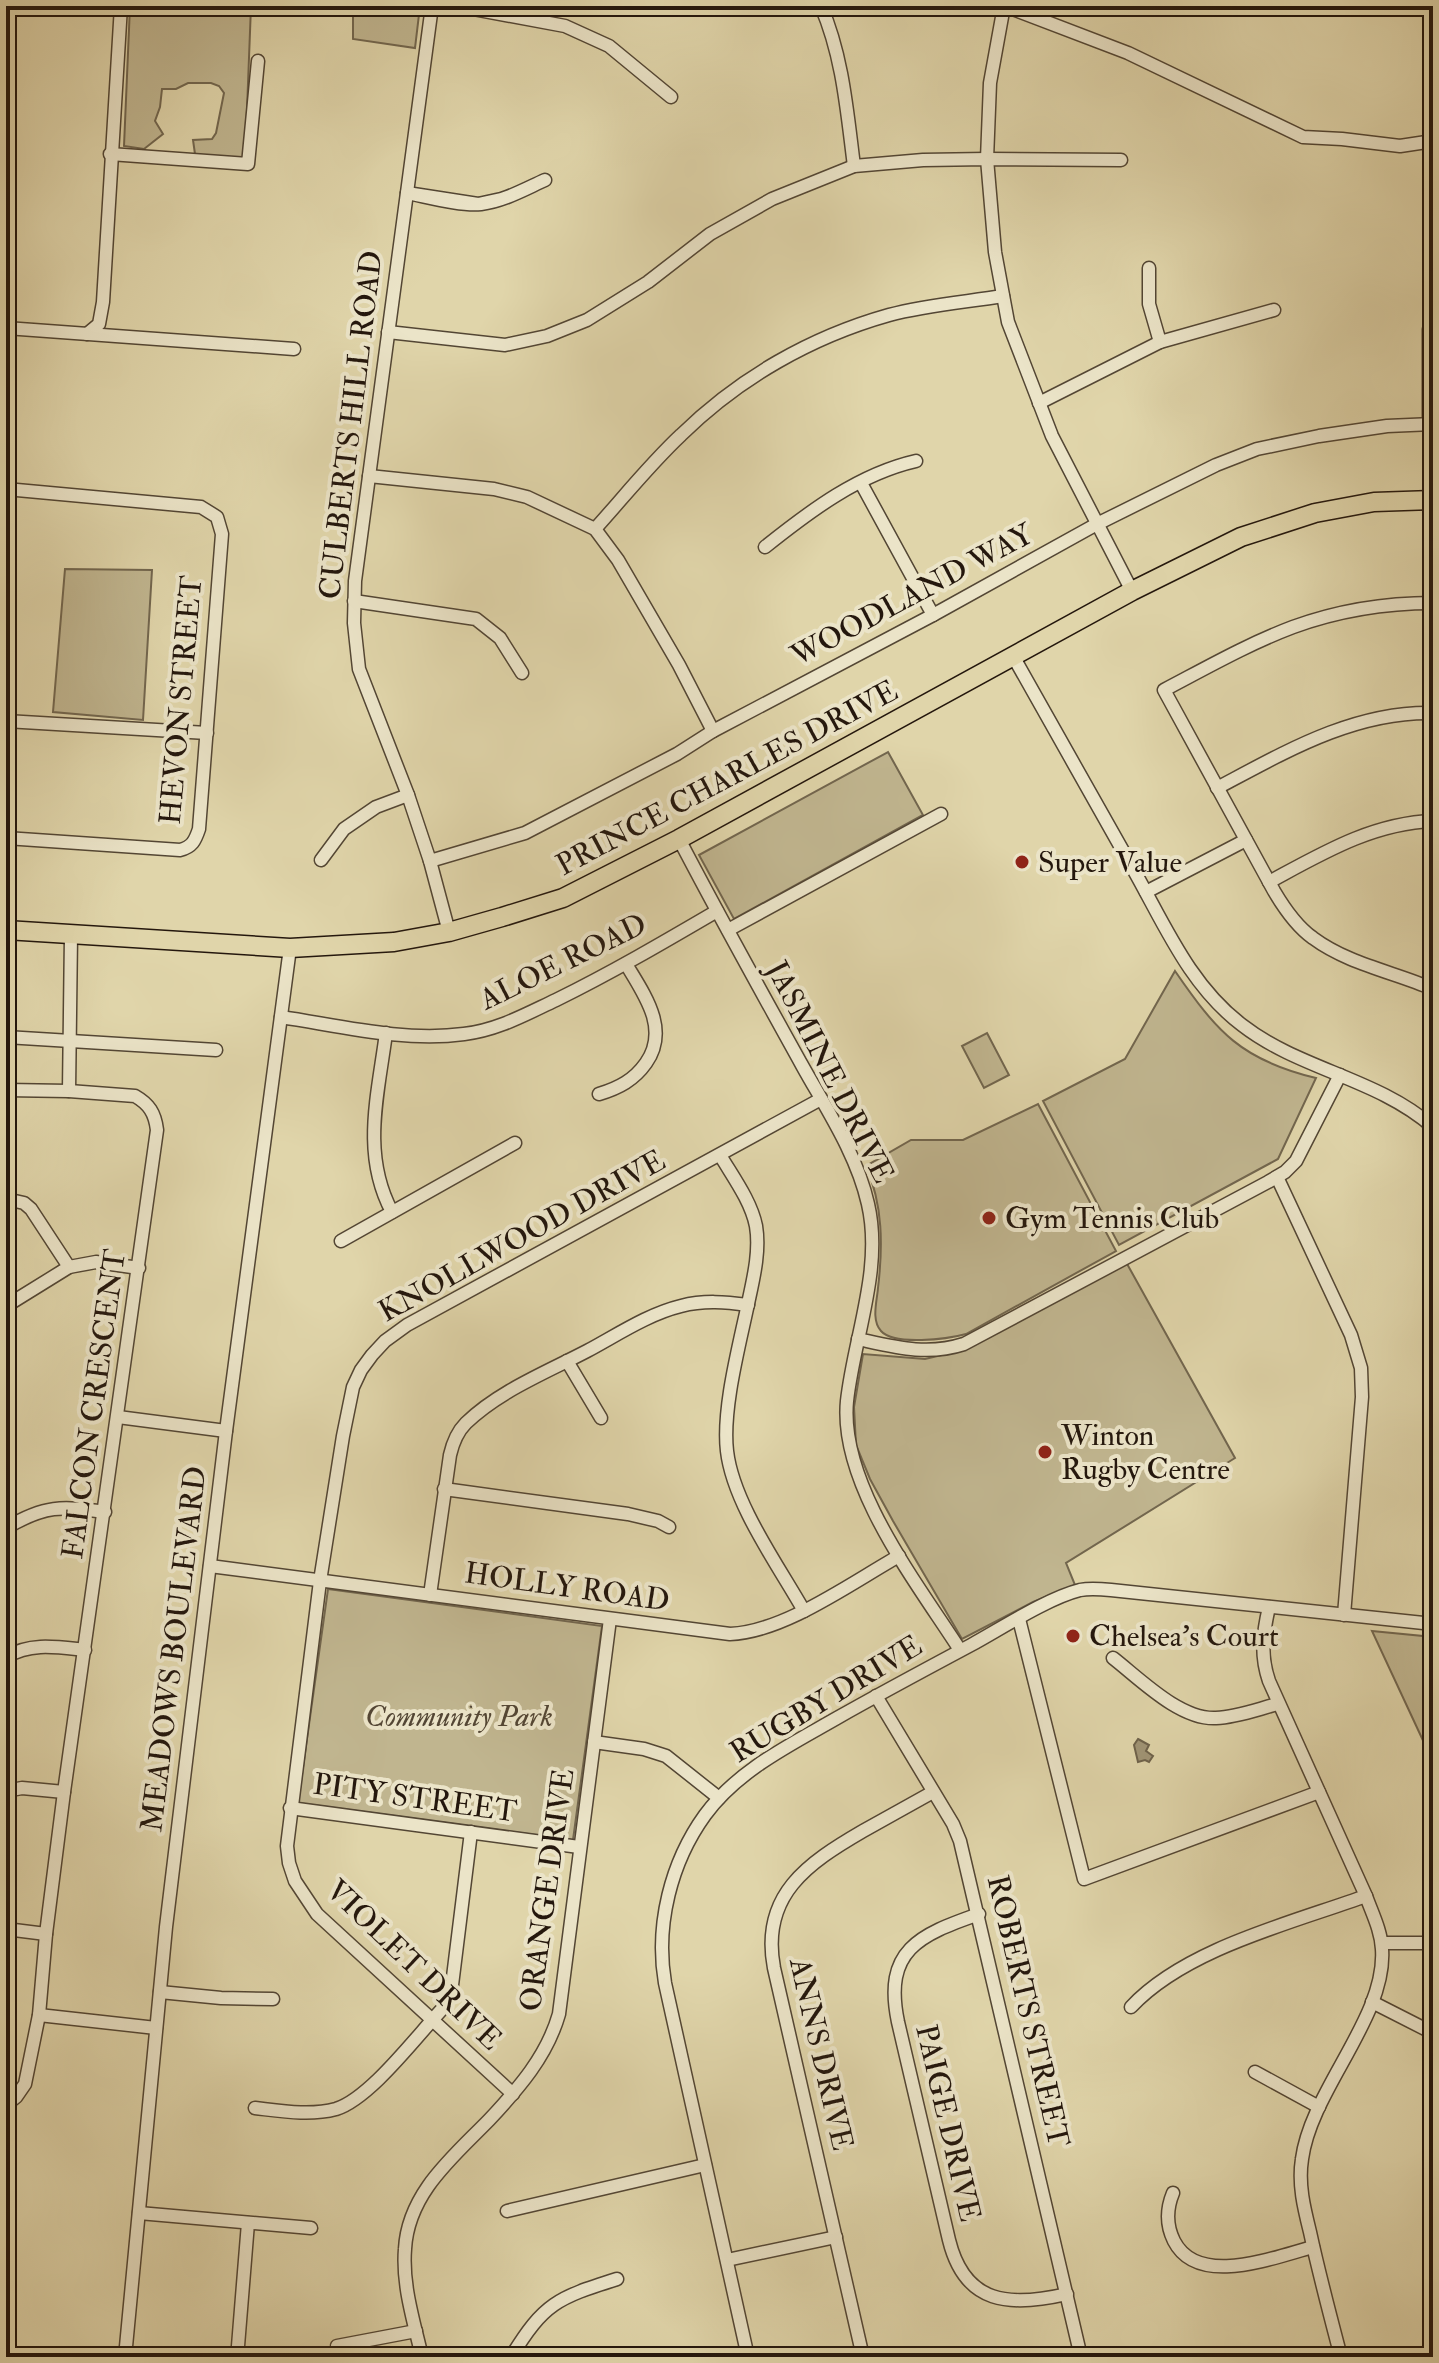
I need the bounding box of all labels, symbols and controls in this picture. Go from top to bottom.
street label: CULBERTS HILL ROAD [311,249,391,601]
street label: WOODLAND WAY [784,515,1041,675]
street label: HEVON STREET [152,574,210,826]
street label: PRINCE CHARLES DRIVE [550,672,904,884]
place label: Super Value [1038,844,1182,881]
marker: Super Value [1013,853,1031,871]
street label: ALOE ROAD [473,906,653,1019]
street label: JASMINE DRIVE [758,954,902,1189]
street label: KNOLLWOOD DRIVE [372,1142,672,1330]
place label: Gym Tennis Club [1005,1200,1219,1237]
marker: Gym Tennis Club [980,1209,998,1227]
street label: FALCON CRESCENT [54,1247,134,1561]
place label: Winton Rugby Centre [1060,1417,1230,1488]
marker: Winton Rugby Centre [1036,1443,1054,1461]
street label: MEADOWS BOULEVARD [133,1464,215,1834]
street label: HOLLY ROAD [462,1554,672,1620]
place label: Chelsea's Court [1089,1618,1279,1655]
street label: RUGBY DRIVE [723,1627,929,1771]
marker: Chelsea's Court [1064,1627,1082,1645]
park label: Community Park [365,1698,553,1735]
street label: PITY STREET [311,1765,519,1831]
street label: ORANGE DRIVE [512,1766,582,2014]
street label: ROBERTS STREET [979,1871,1077,2151]
street label: VIOLET DRIVE [319,1872,509,2058]
street label: ANNS DRIVE [781,1953,861,2154]
street label: PAIGE DRIVE [907,2021,989,2225]

